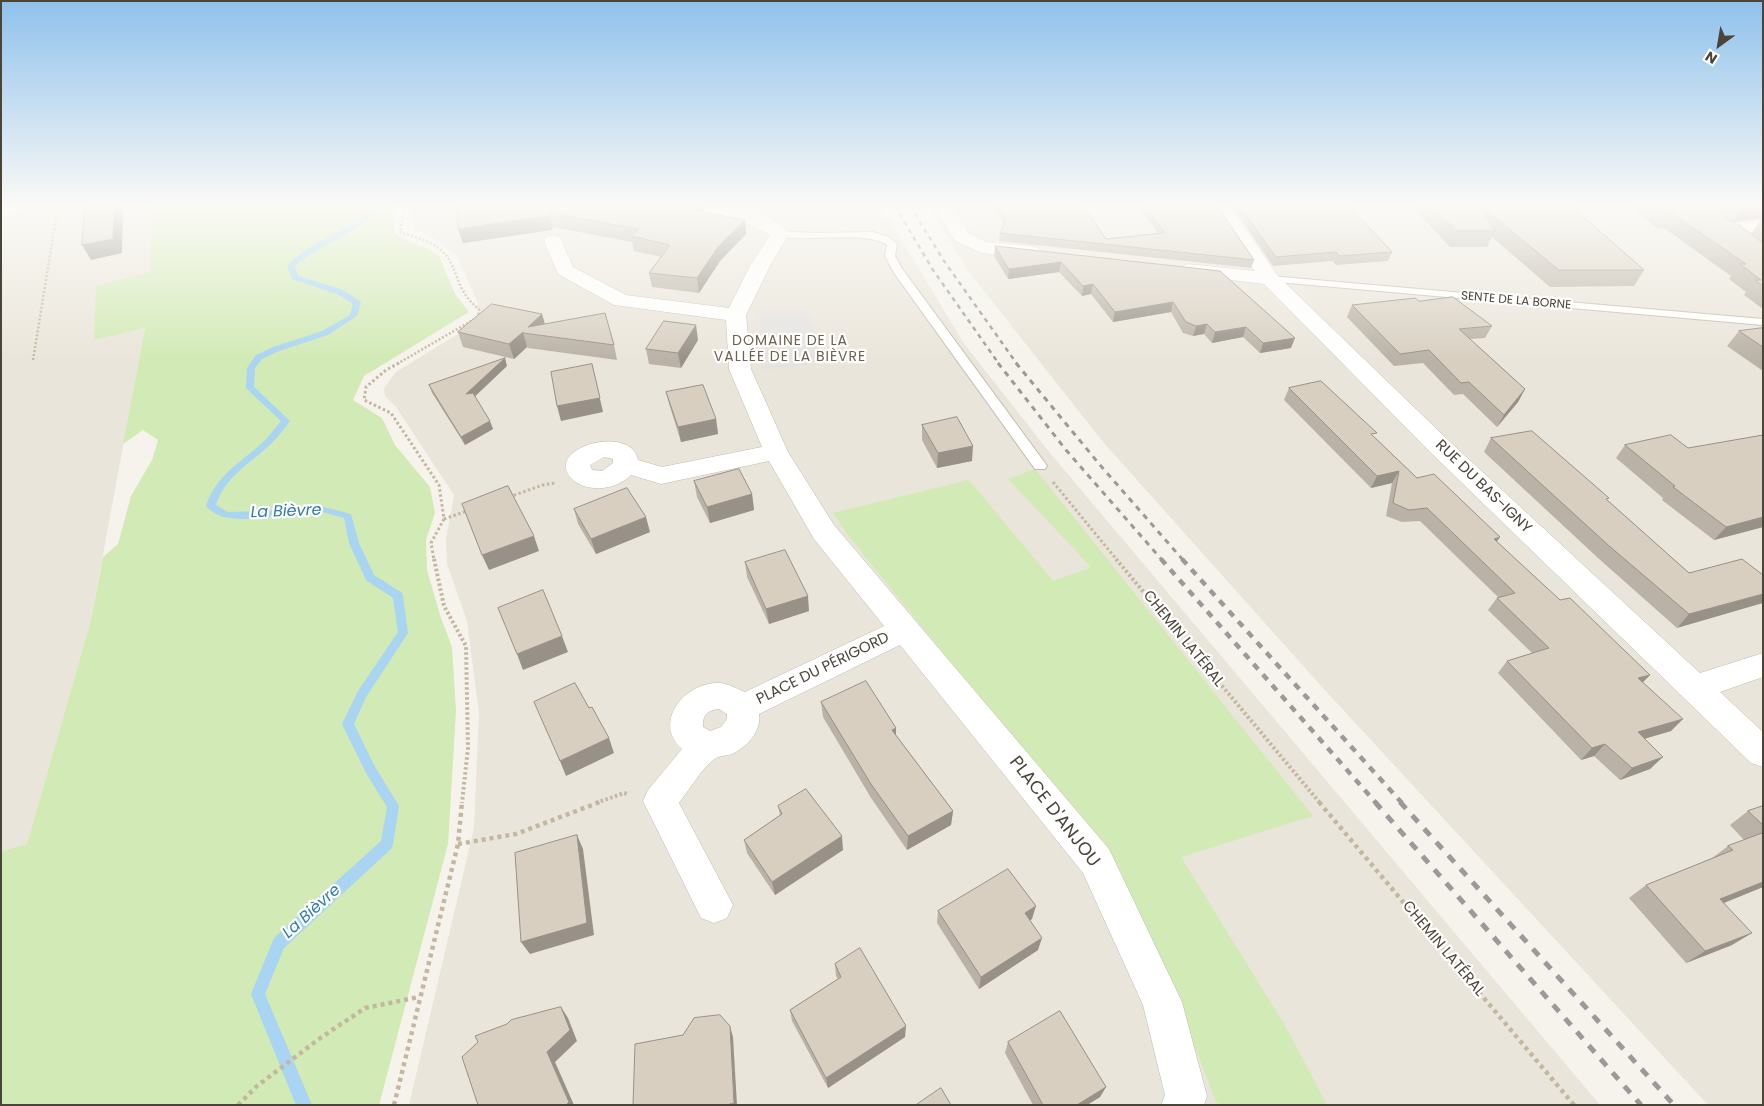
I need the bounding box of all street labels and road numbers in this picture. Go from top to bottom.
street label: SENTE DE LA BORNE [1460,289,1572,313]
street label: RUE DU BAS-IGNY [1431,437,1535,537]
street label: CHEMIN LATÉRAL [1139,587,1227,691]
street label: PLACE DU PÉRIGORD [754,629,892,709]
street label: PLACE D'ANJOU [1004,752,1104,872]
street label: CHEMIN LATÉRAL [1398,898,1488,1000]

